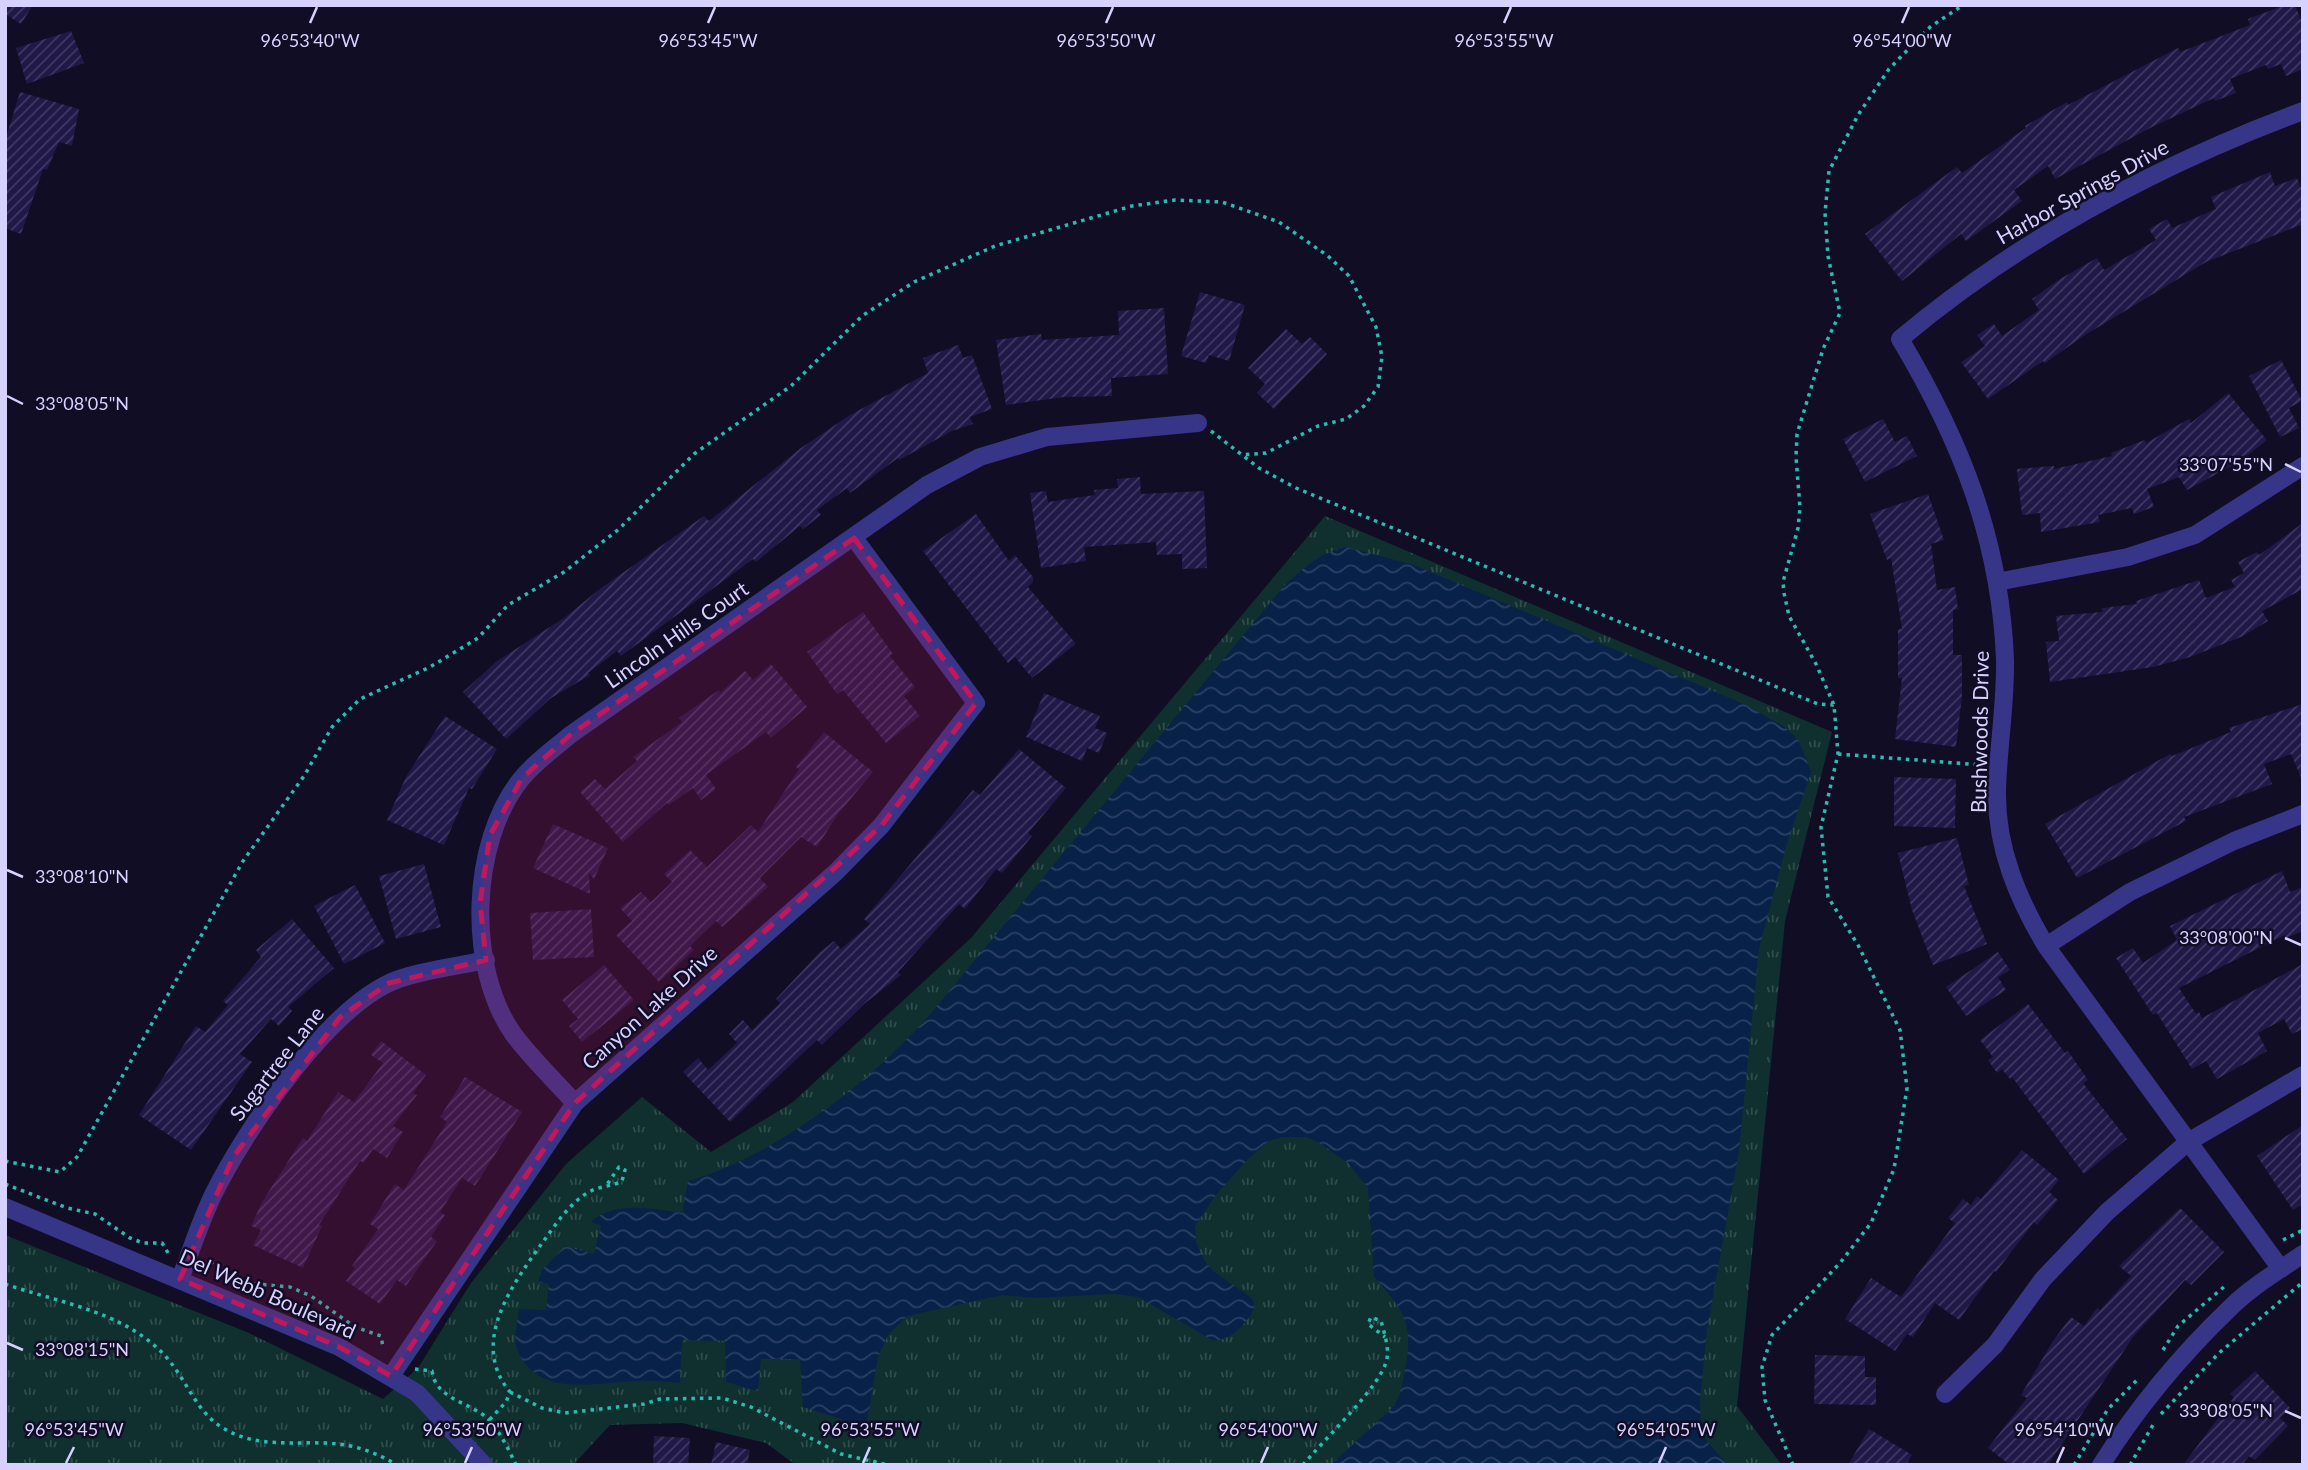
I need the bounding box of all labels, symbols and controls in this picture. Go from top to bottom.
text: 96°53'40"W [260,29,360,51]
text: 96°53'45"W [658,29,758,51]
text: 96°53'50"W [1056,29,1156,51]
text: 96°53'55"W [1454,29,1554,51]
text: 96°54'00"W [1852,29,1952,51]
street label: Harbor Springs Drive [1992,133,2172,249]
text: 33°08'05"N [35,392,129,414]
text: 33°07'55"N [2179,453,2273,475]
street label: Lincoln Hills Court [600,575,753,693]
street label: Bushwoods Drive [1965,651,1993,813]
text: 33°08'10"N [35,865,129,887]
text: 33°08'00"N [2179,926,2273,948]
street label: Canyon Lake Drive [576,940,722,1074]
street label: Sugartree Lane [224,1001,328,1125]
street label: Del Webb Boulevard [176,1243,360,1343]
text: 33°08'15"N [35,1338,129,1360]
text: 33°08'05"N [2179,1399,2273,1421]
text: 96°53'45"W [24,1418,124,1440]
text: 96°53'50"W [422,1418,522,1440]
text: 96°53'55"W [820,1418,920,1440]
text: 96°54'00"W [1218,1418,1318,1440]
text: 96°54'05"W [1616,1418,1716,1440]
text: 96°54'10"W [2014,1418,2114,1440]

